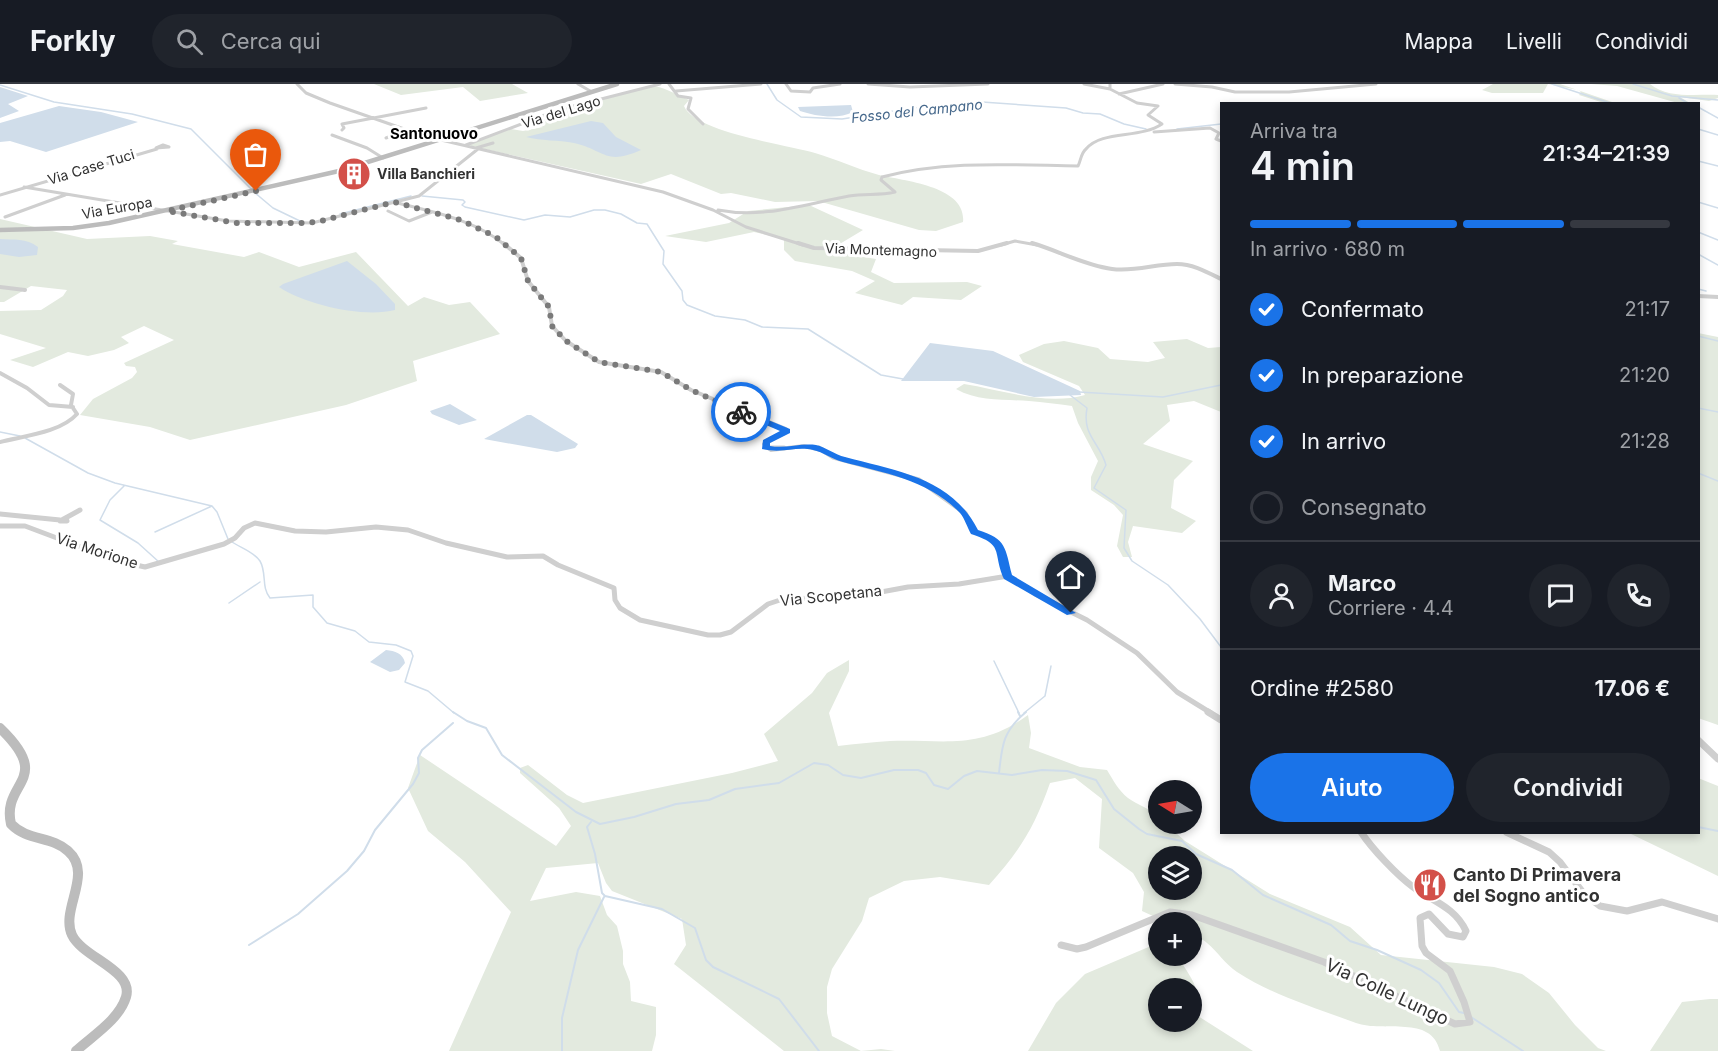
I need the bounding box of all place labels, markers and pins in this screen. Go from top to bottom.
pin [230,129,281,191]
building icon: Villa Banchieri [336,156,372,192]
place label: Villa Banchieri [377,165,475,182]
pin [1045,551,1096,613]
place label: Canto Di Primavera del Sogno antico [1453,864,1621,906]
restaurant icon: Canto Di Primavera del Sogno antico [1412,867,1448,903]

